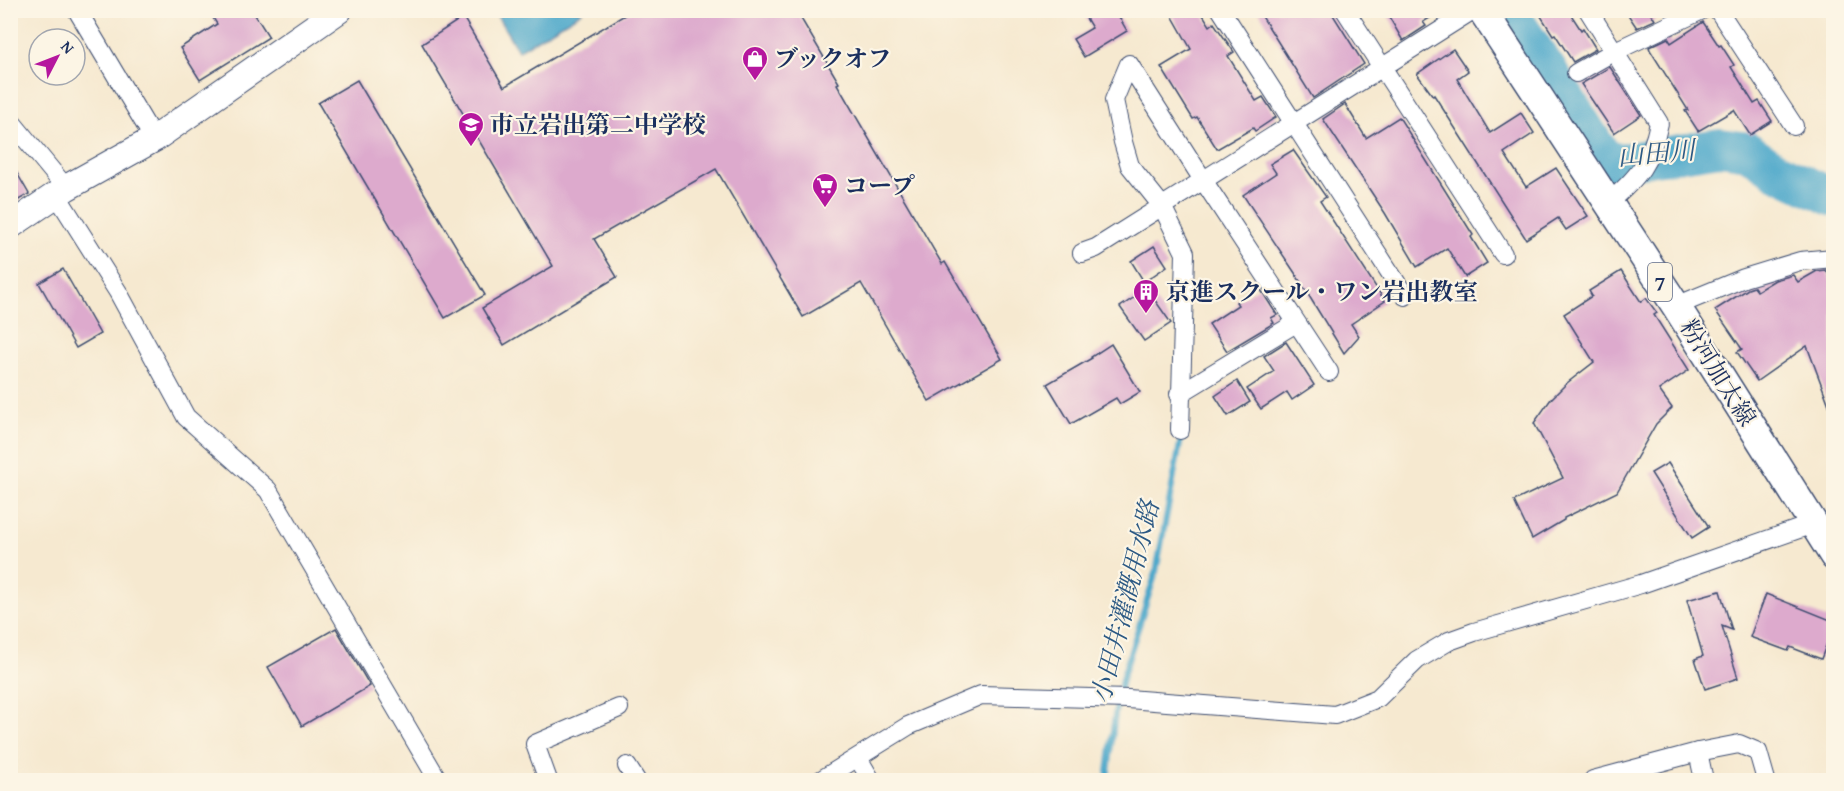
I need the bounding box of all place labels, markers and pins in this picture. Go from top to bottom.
place label: ブックオフ [774,41,892,76]
shop icon: ブックオフ [740,44,770,82]
place label: 市立岩出第二中学校 [490,107,706,142]
school or university icon: 市立岩出第二中学校 [456,110,486,148]
place label: コープ [844,168,916,203]
supermarket icon: コープ [810,171,840,209]
place label: 京進スクール・ワン岩出教室 [1166,274,1478,309]
building icon: 京進スクール・ワン岩出教室 [1131,277,1161,315]

